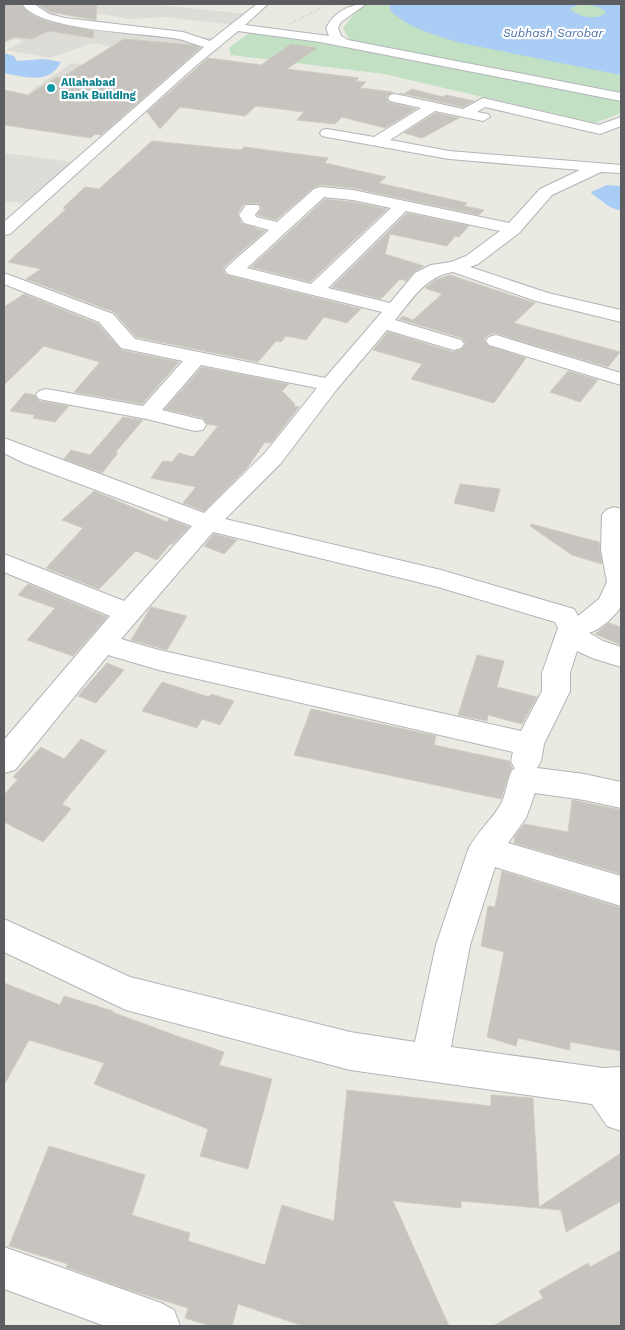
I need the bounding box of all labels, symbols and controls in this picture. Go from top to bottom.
water label: Subhash Sarobar [503,26,604,40]
place label: Allahabad Bank Building [61,76,137,102]
marker: Allahabad Bank Building [45,82,57,94]

